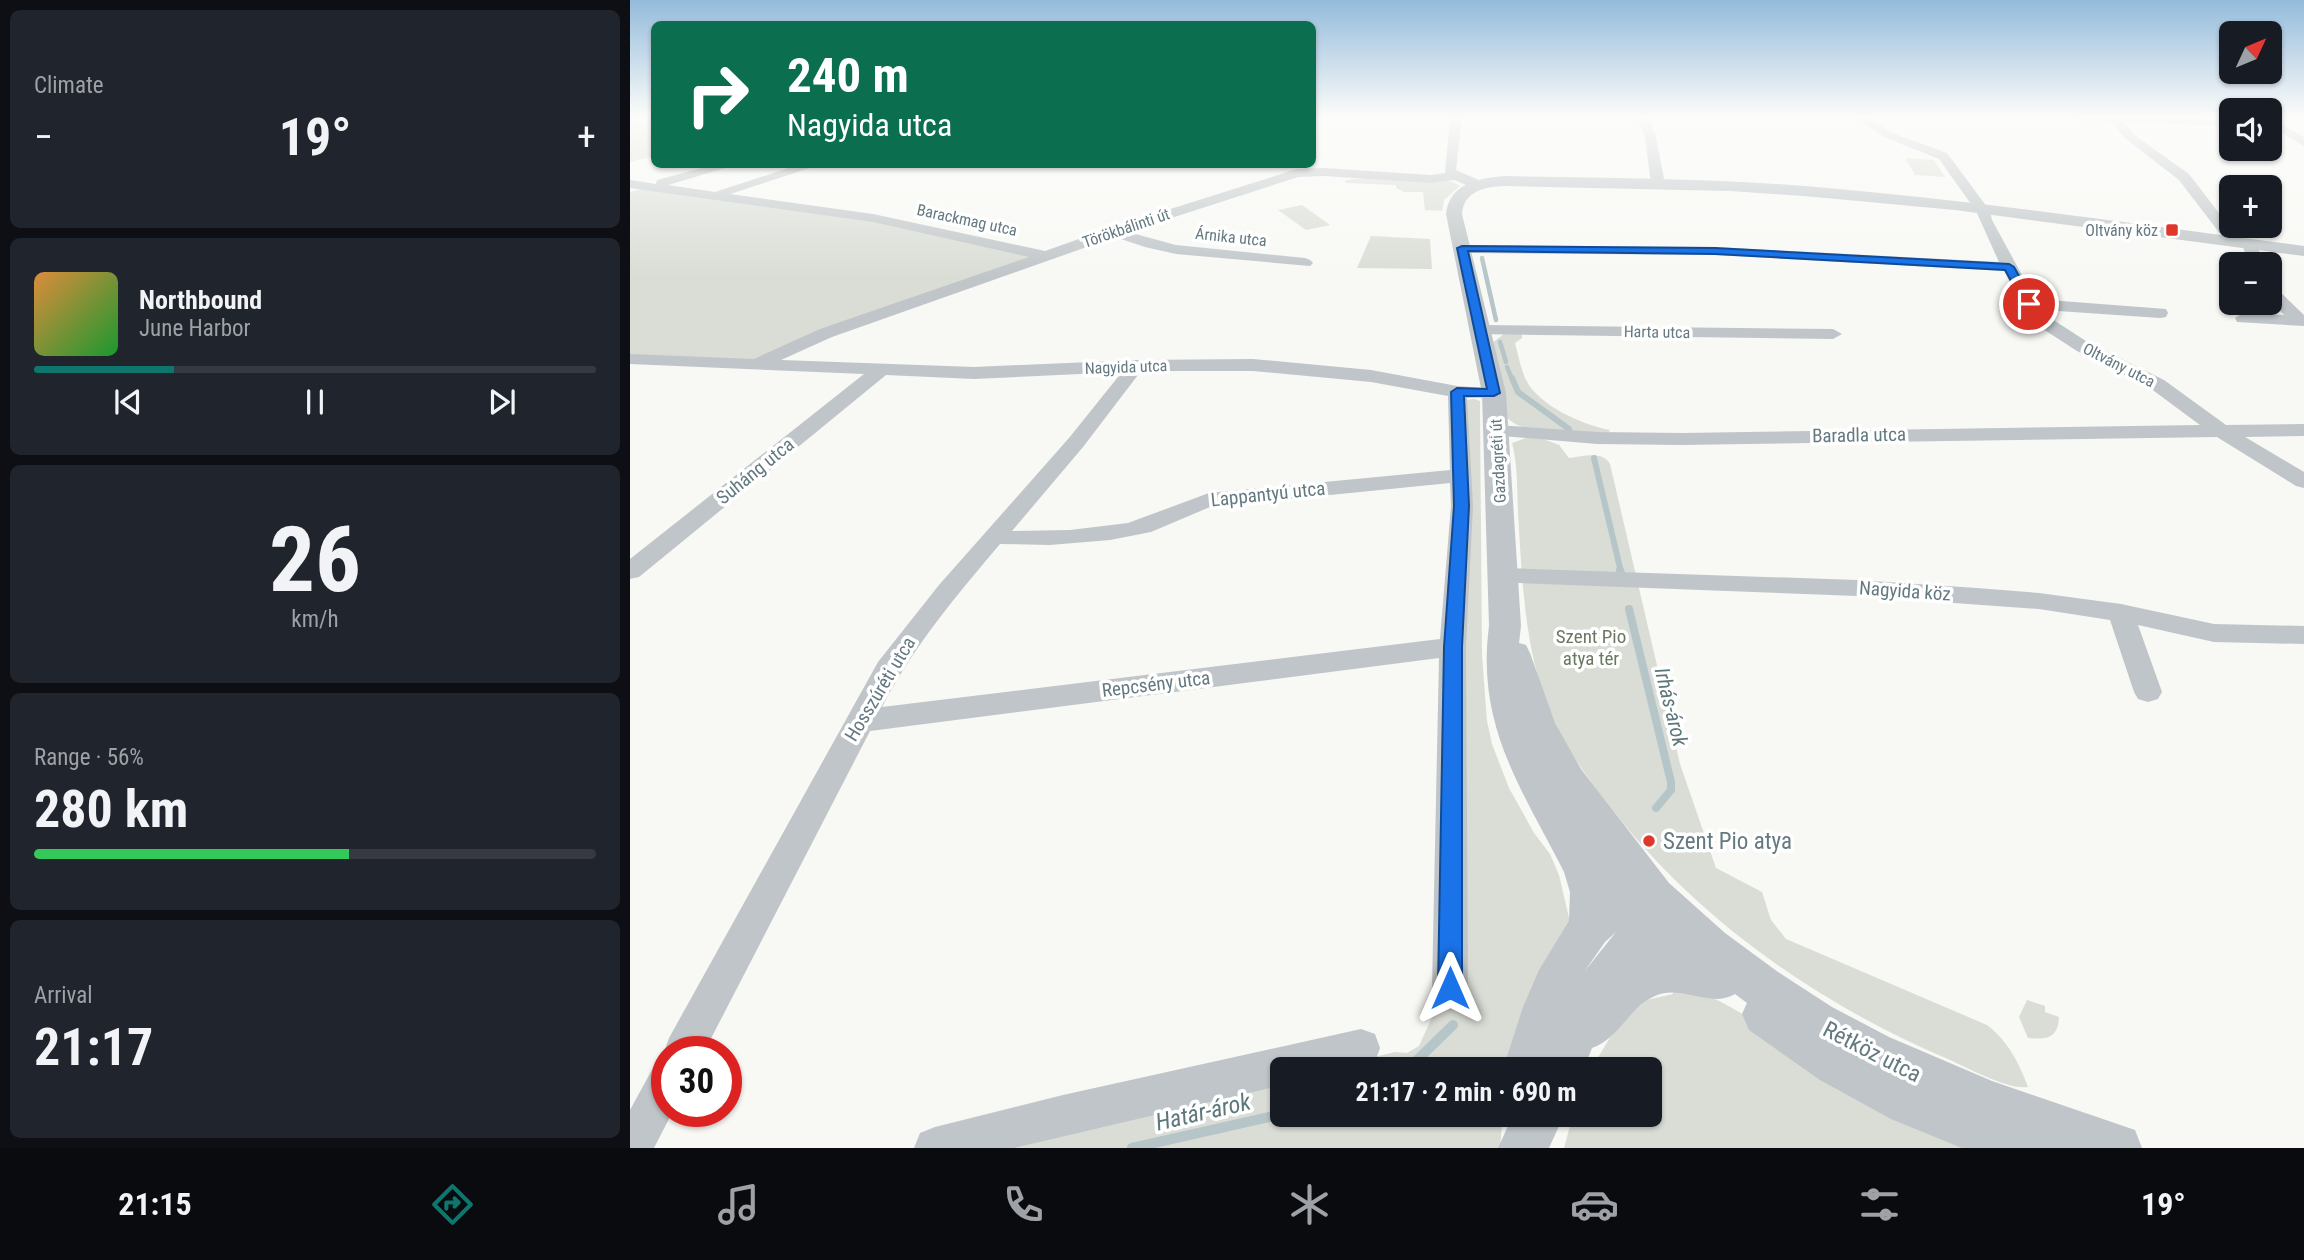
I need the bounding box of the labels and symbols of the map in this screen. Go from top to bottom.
north arrow [2219,21,2282,84]
street label: Barackmag utca [915,200,1019,240]
street label: Törökbálinti út [1080,204,1172,252]
place label: Oltvány köz [2085,221,2158,240]
marker: Oltvány köz [2164,222,2180,238]
street label: Árnika utca [1194,224,1268,250]
pin [1999,274,2059,334]
street label: Harta utca [1624,322,1690,342]
street label: Oltvány utca [2080,339,2158,391]
street label: Nagyida utca [1084,356,1168,378]
street label: Gazdagréti út [1486,418,1510,504]
street label: Baradla utca [1812,423,1906,447]
street label: Suháng utca [712,433,798,509]
street label: Lappantyú utca [1210,477,1326,511]
street label: Nagyida köz [1858,576,1952,606]
park label: Szent Pio atya tér [1556,625,1626,670]
street label: Hosszúréti utca [840,633,920,745]
water label: Irhás-árok [1650,665,1693,750]
street label: Repcsény utca [1101,666,1211,702]
place label: Szent Pio atya [1663,828,1792,855]
marker: Szent Pio atya [1641,833,1657,849]
position arrow [1413,951,1487,1025]
street label: Rétköz utca [1818,1016,1926,1088]
speed limit sign: 30 [651,1036,742,1127]
water label: Határ-árok [1153,1087,1254,1137]

